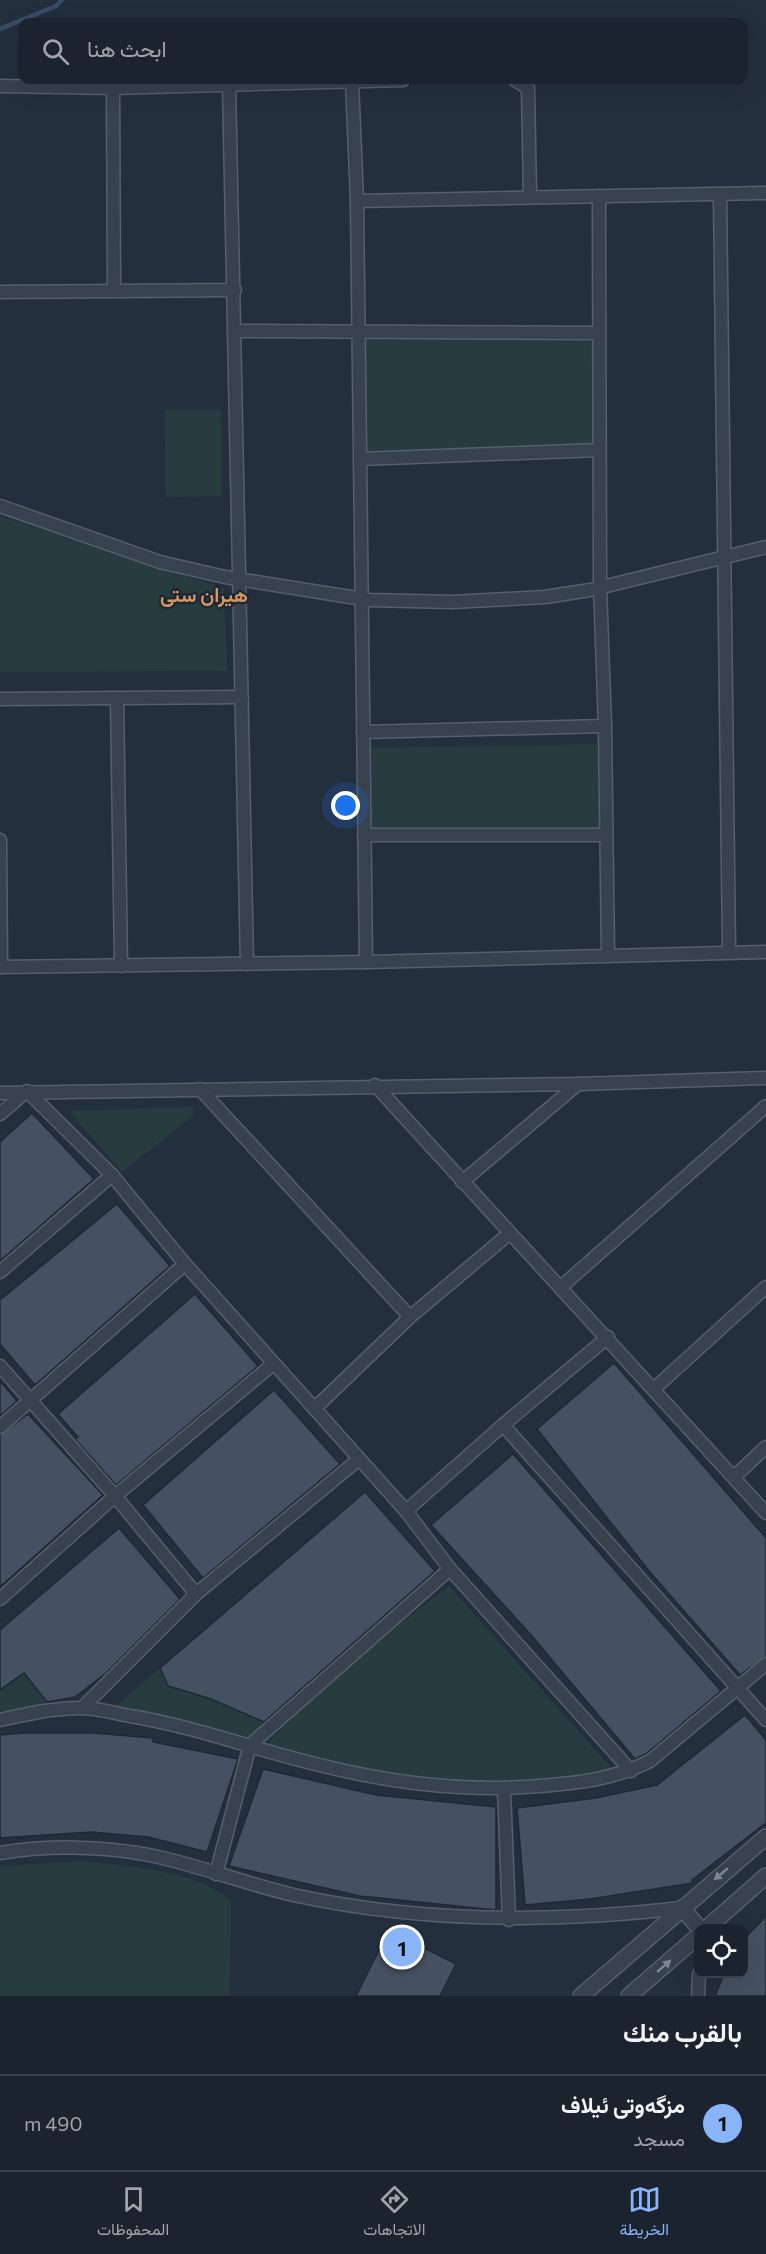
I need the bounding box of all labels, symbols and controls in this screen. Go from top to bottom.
search box [18,18,748,84]
icon: search [39,35,72,68]
text: ابحث هنا [87,35,167,62]
district label: هیران ستی [160,582,248,608]
your location [331,791,360,820]
one-way arrow [713,1868,729,1881]
pin: 1 [382,1924,422,1970]
map controls [694,1924,748,1978]
button: locate [694,1924,748,1978]
one-way arrow [656,1960,671,1973]
text: بالقرب منك [623,2016,742,2047]
text: مزگەوتی ئیلاف [561,2091,685,2118]
text: 490 m [24,2111,83,2135]
text: 1 [718,2111,727,2135]
text: مسجد [633,2126,685,2150]
tab: المحفوظات [97,2183,169,2244]
tab: الاتجاهات [363,2183,425,2244]
tab: الخريطة [619,2183,669,2244]

